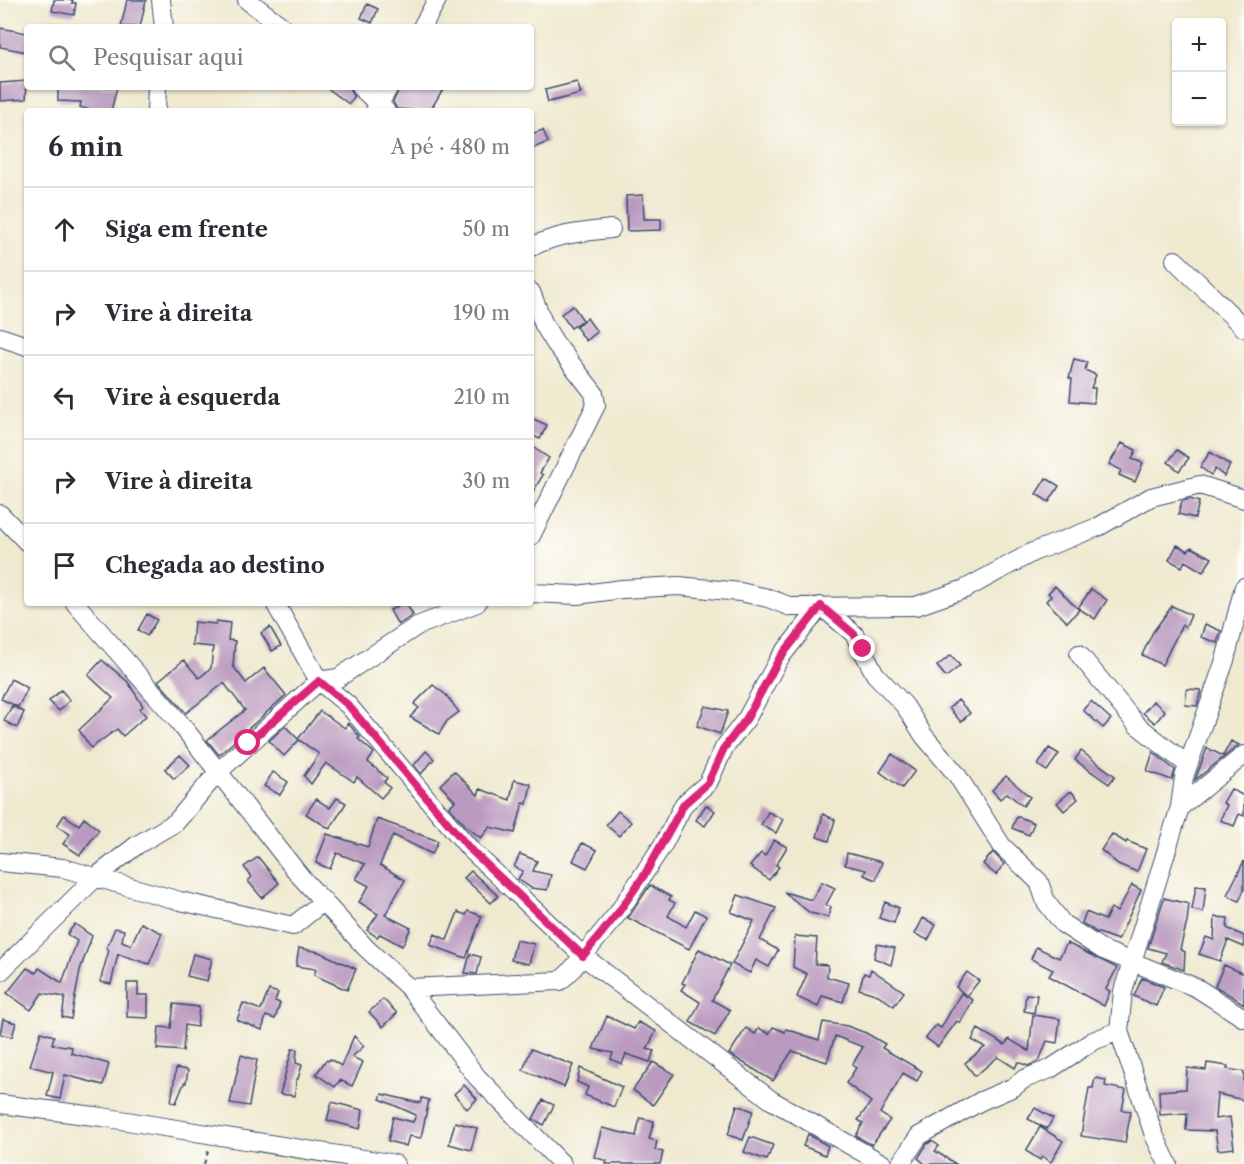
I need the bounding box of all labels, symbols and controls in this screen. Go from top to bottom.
map controls [1172,18,1226,126]
button: + [1172,18,1226,72]
search box [24,24,534,90]
icon: search [45,41,78,74]
text: Pesquisar aqui [93,44,243,71]
button: − [1172,72,1226,126]
text: 6 min [48,131,123,163]
text: A pé · 480 m [391,135,510,159]
icon: ahead [48,213,81,246]
text: Siga em frente [105,216,268,243]
text: 50 m [463,217,510,241]
icon: right [48,297,81,330]
text: Vire à direita [105,300,252,327]
text: 190 m [453,301,510,325]
icon: left [48,381,81,414]
text: Vire à esquerda [105,384,280,411]
text: 210 m [453,385,510,409]
icon: right [48,465,81,498]
text: Vire à direita [105,468,252,495]
text: 30 m [462,469,510,493]
icon: arrive [48,549,81,582]
text: Chegada ao destino [105,552,325,579]
route end [849,635,875,661]
route start [234,729,260,755]

